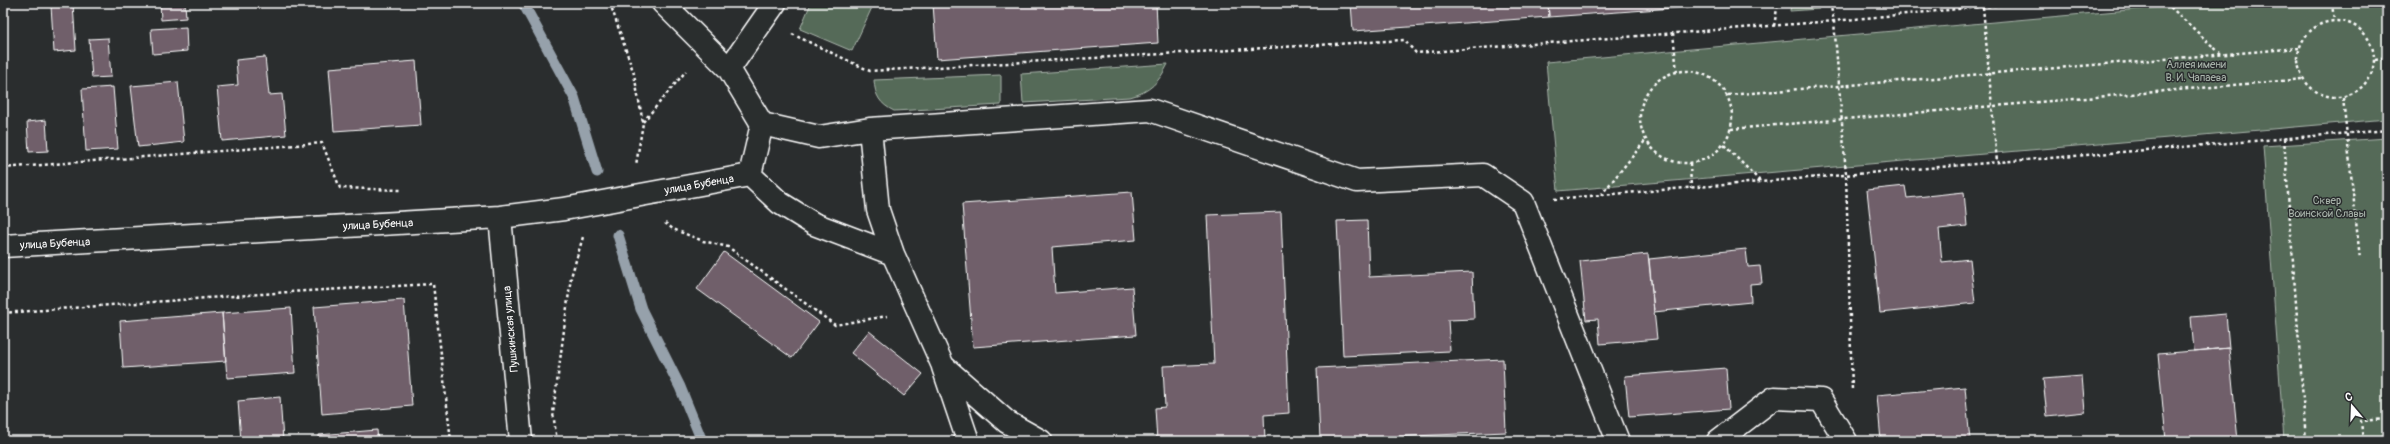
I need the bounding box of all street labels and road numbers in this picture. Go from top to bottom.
street label: улица Бубенца [662,172,735,197]
street label: улица Бубенца [342,216,413,233]
street label: улица Бубенца [19,235,90,252]
street label: Пушкинская улица [500,285,521,373]

